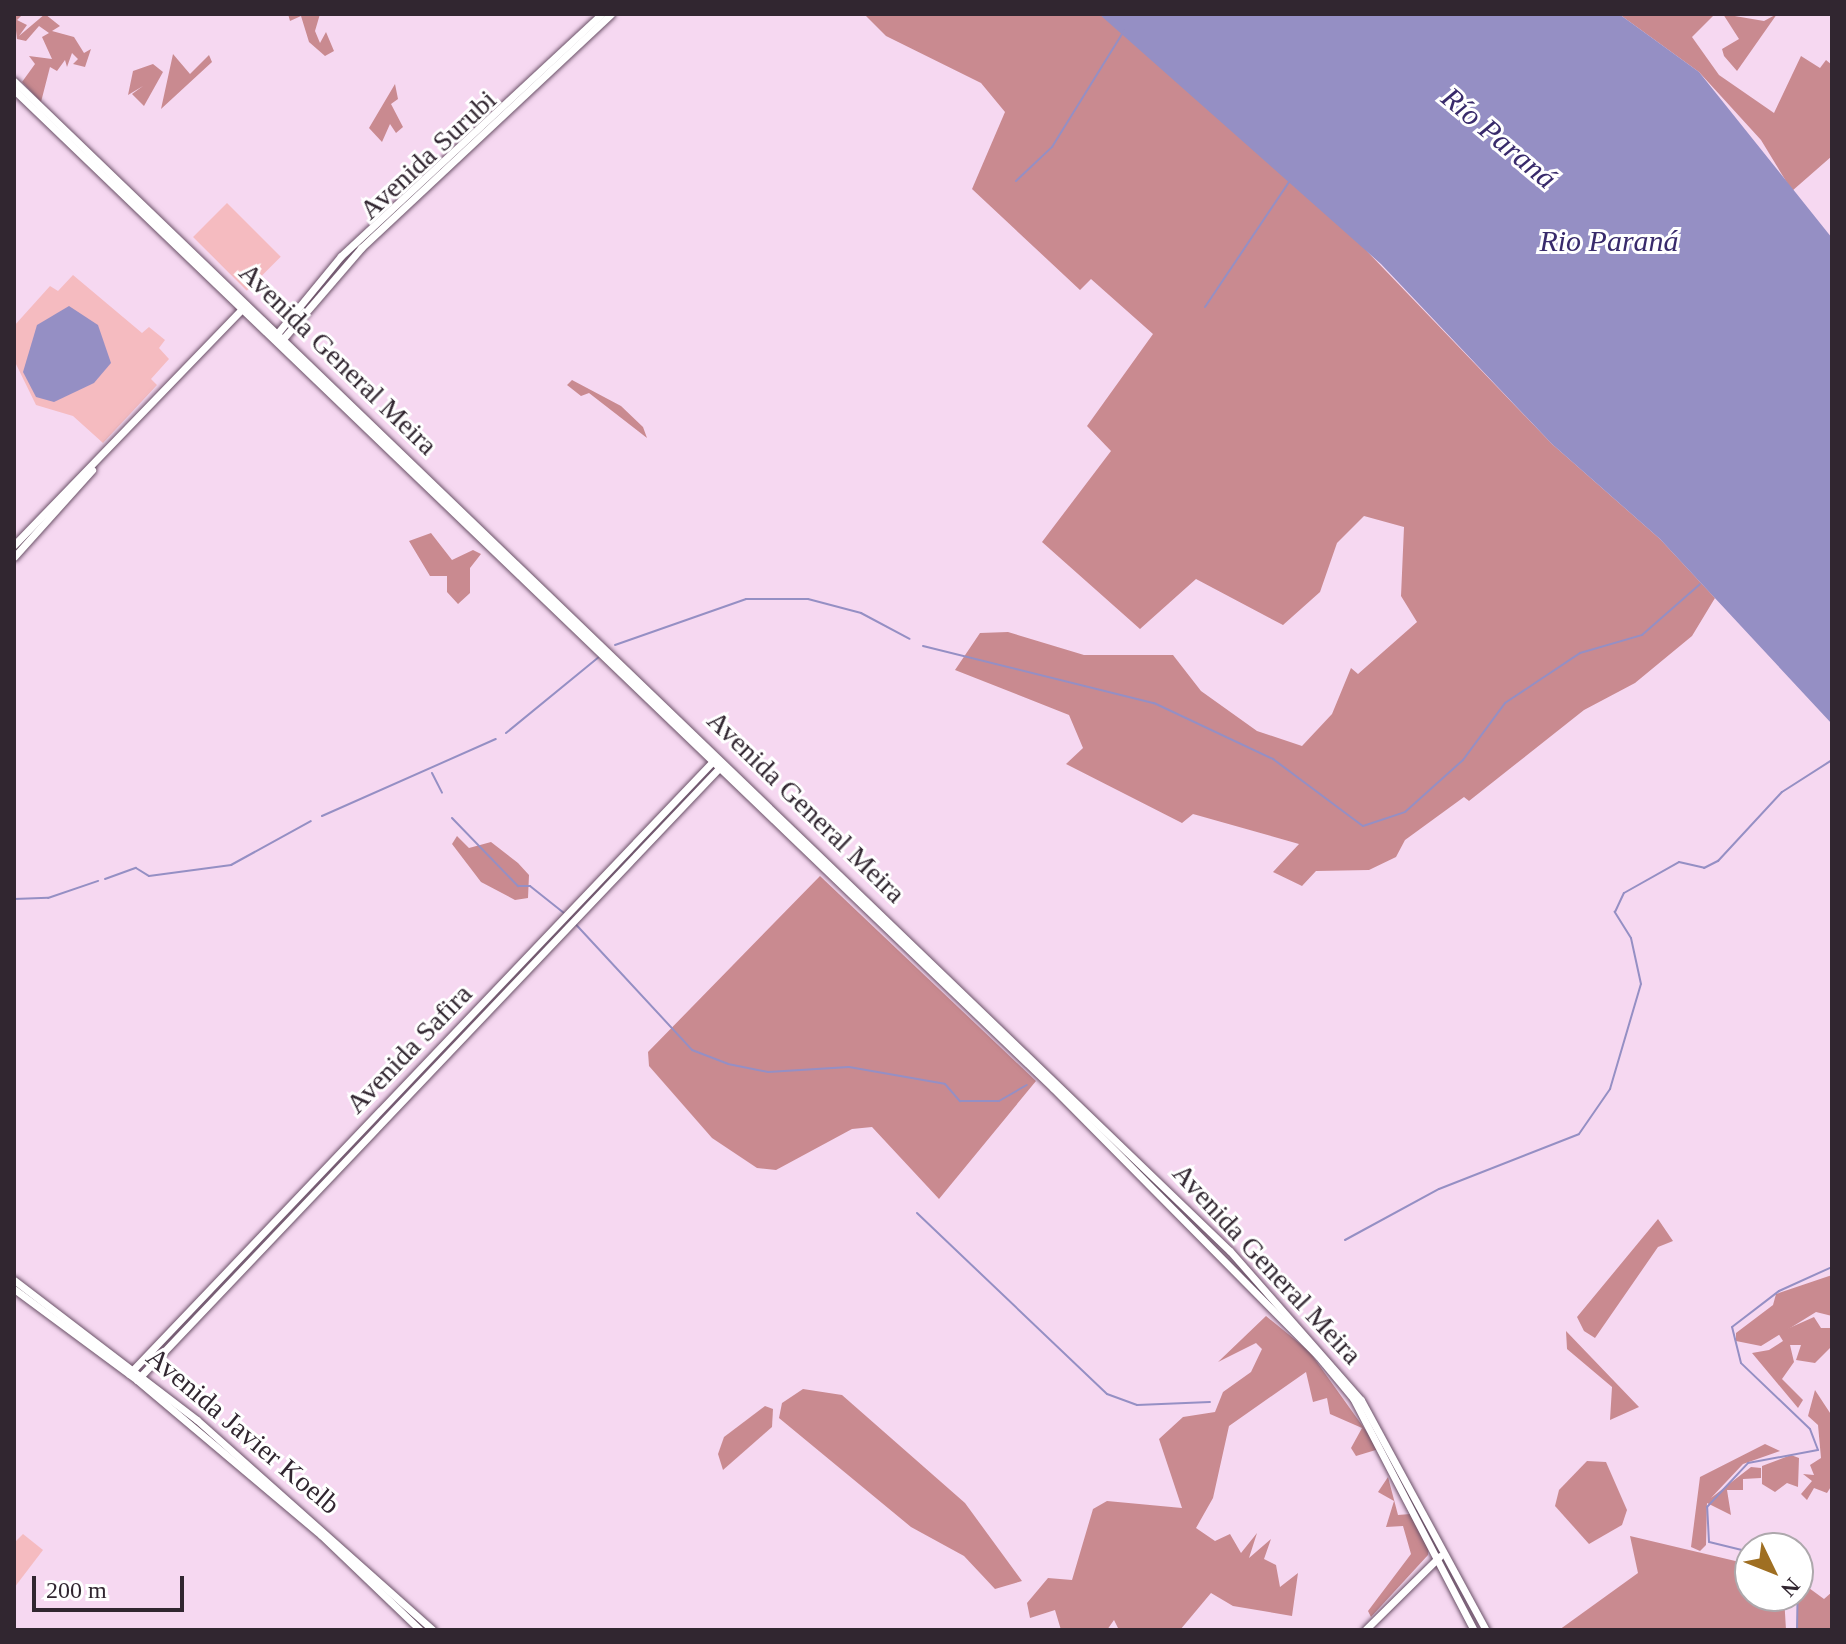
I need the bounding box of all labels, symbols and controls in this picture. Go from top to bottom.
water label: Río Paraná [1434,79,1564,197]
street label: Avenida Surubi [353,83,503,227]
water label: Rio Paraná [1539,223,1679,259]
street label: Avenida General Meira [232,256,444,462]
street label: Avenida General Meira [700,704,912,910]
street label: Avenida Safira [339,977,479,1121]
street label: Avenida General Meira [1165,1157,1369,1371]
street label: Avenida Javier Koelb [139,1340,347,1522]
north arrow [1734,1532,1814,1612]
scale bar [36,1560,188,1610]
text: N [1776,1573,1805,1602]
text: 200 m [46,1577,107,1603]

